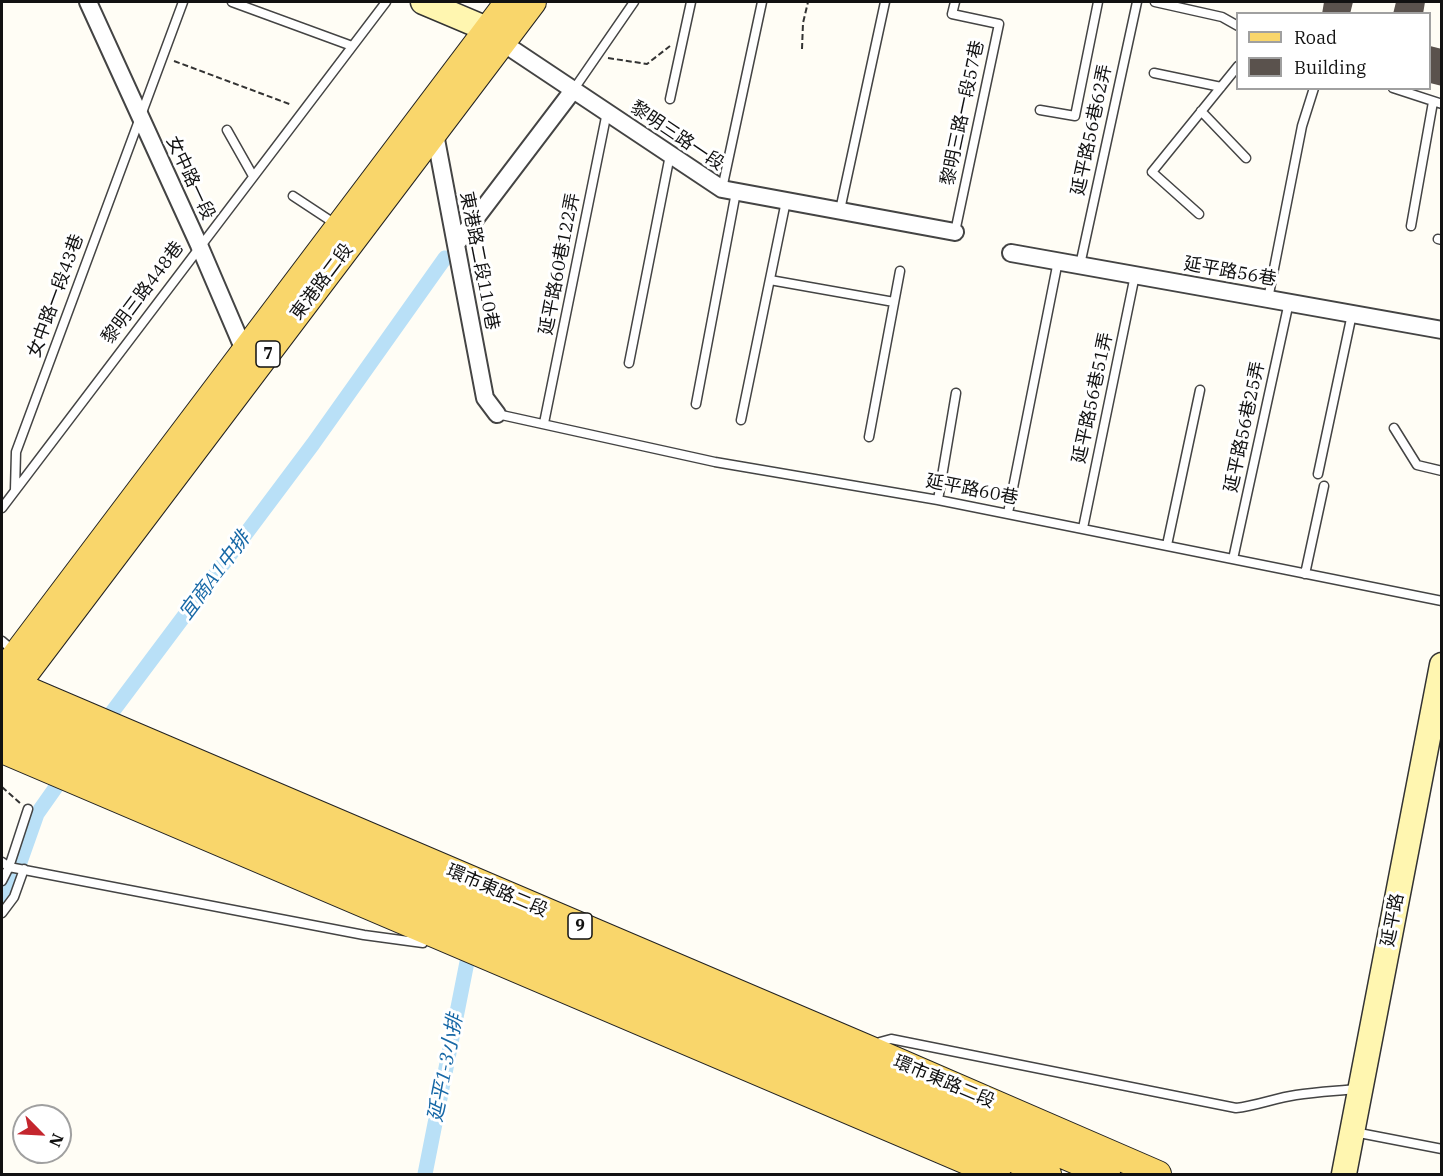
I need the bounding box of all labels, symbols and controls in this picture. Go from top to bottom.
legend [1236,12,1431,90]
text: Road [1294,26,1337,49]
street label: 黎明三路一段57巷 [937,39,989,187]
text: Building [1294,56,1366,79]
street label: 延平路56巷62弄 [1068,63,1116,197]
street label: 黎明三路一段 [626,97,728,175]
street label: 女中路一段 [161,133,219,223]
street label: 東港路二段110巷 [455,190,503,332]
street label: 延平路60巷122弄 [536,191,584,337]
street label: 女中路一段43巷 [24,231,88,361]
street label: 黎明三路448巷 [98,238,188,348]
street label: 東港路二段 [286,240,358,324]
street label: 延平路56巷 [1182,253,1278,291]
street label: 延平路56巷51弄 [1069,331,1117,465]
road number: 7 [256,341,280,367]
street label: 延平路56巷25弄 [1221,360,1269,494]
street label: 延平路60巷 [924,470,1020,510]
water label: 宜商A1中排 [174,527,256,625]
street label: 環市東路二段 [443,860,551,922]
street label: 延平路 [1377,891,1409,949]
road number: 9 [568,913,592,939]
water label: 延平1-3小排 [424,1012,468,1124]
street label: 環市東路二段 [890,1051,998,1113]
north arrow [12,1104,72,1164]
text: N [45,1131,68,1150]

